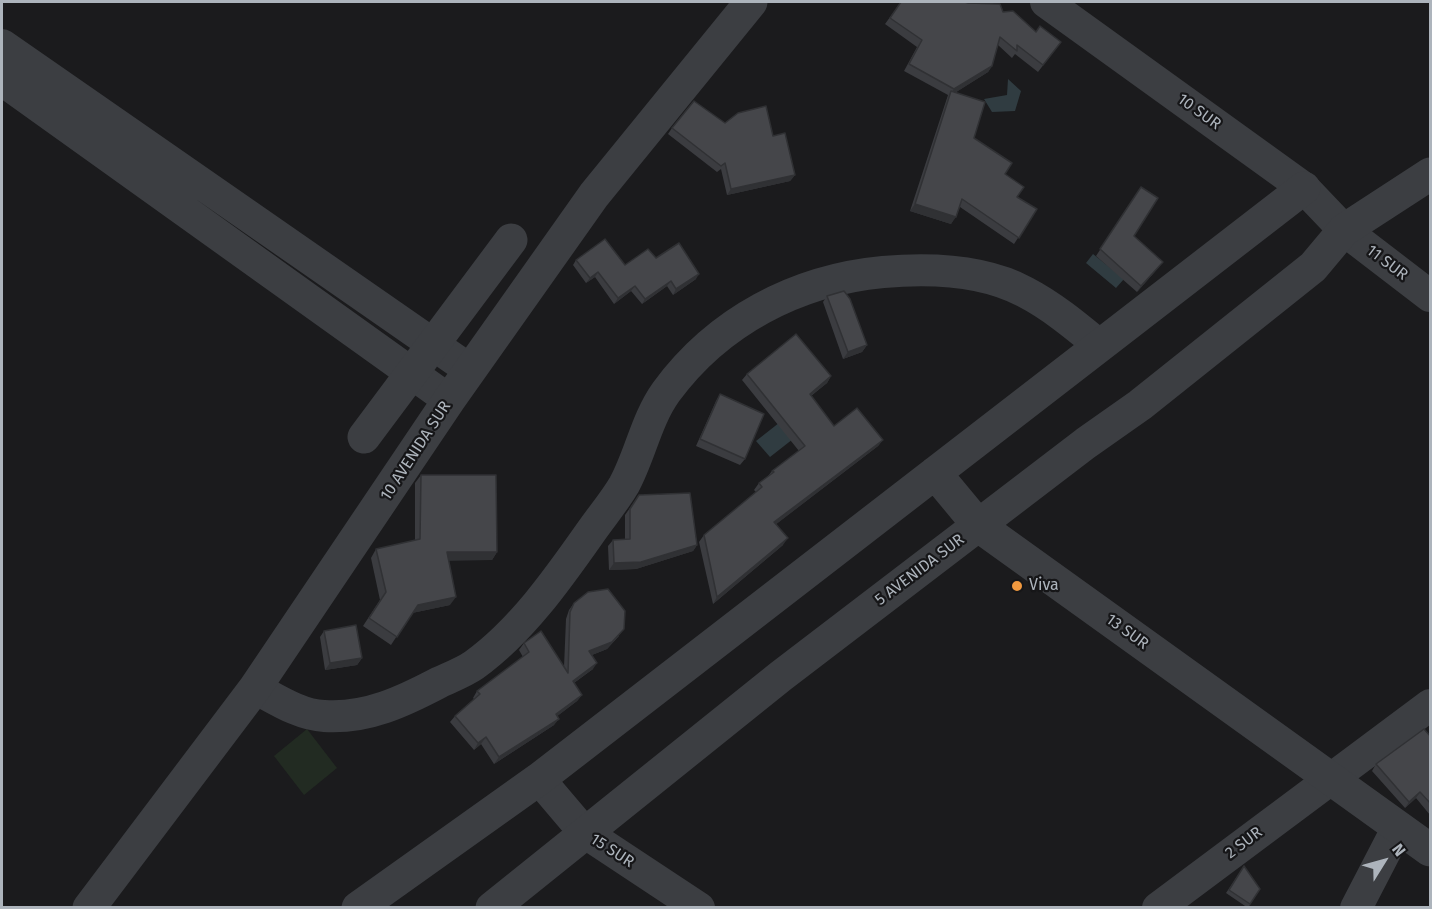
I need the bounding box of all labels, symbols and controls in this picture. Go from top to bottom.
street label: 10 SUR [1174,90,1224,134]
street label: 11 SUR [1363,241,1411,285]
street label: 10 AVENIDA SUR [377,398,455,504]
street label: 5 AVENIDA SUR [872,530,968,610]
place label: Viva [1029,576,1059,596]
marker: Viva [1010,579,1024,593]
street label: 13 SUR [1102,610,1152,654]
street label: 2 SUR [1222,823,1266,863]
street label: 15 SUR [587,830,637,872]
north arrow [1354,831,1414,891]
text: N [1388,840,1410,860]

